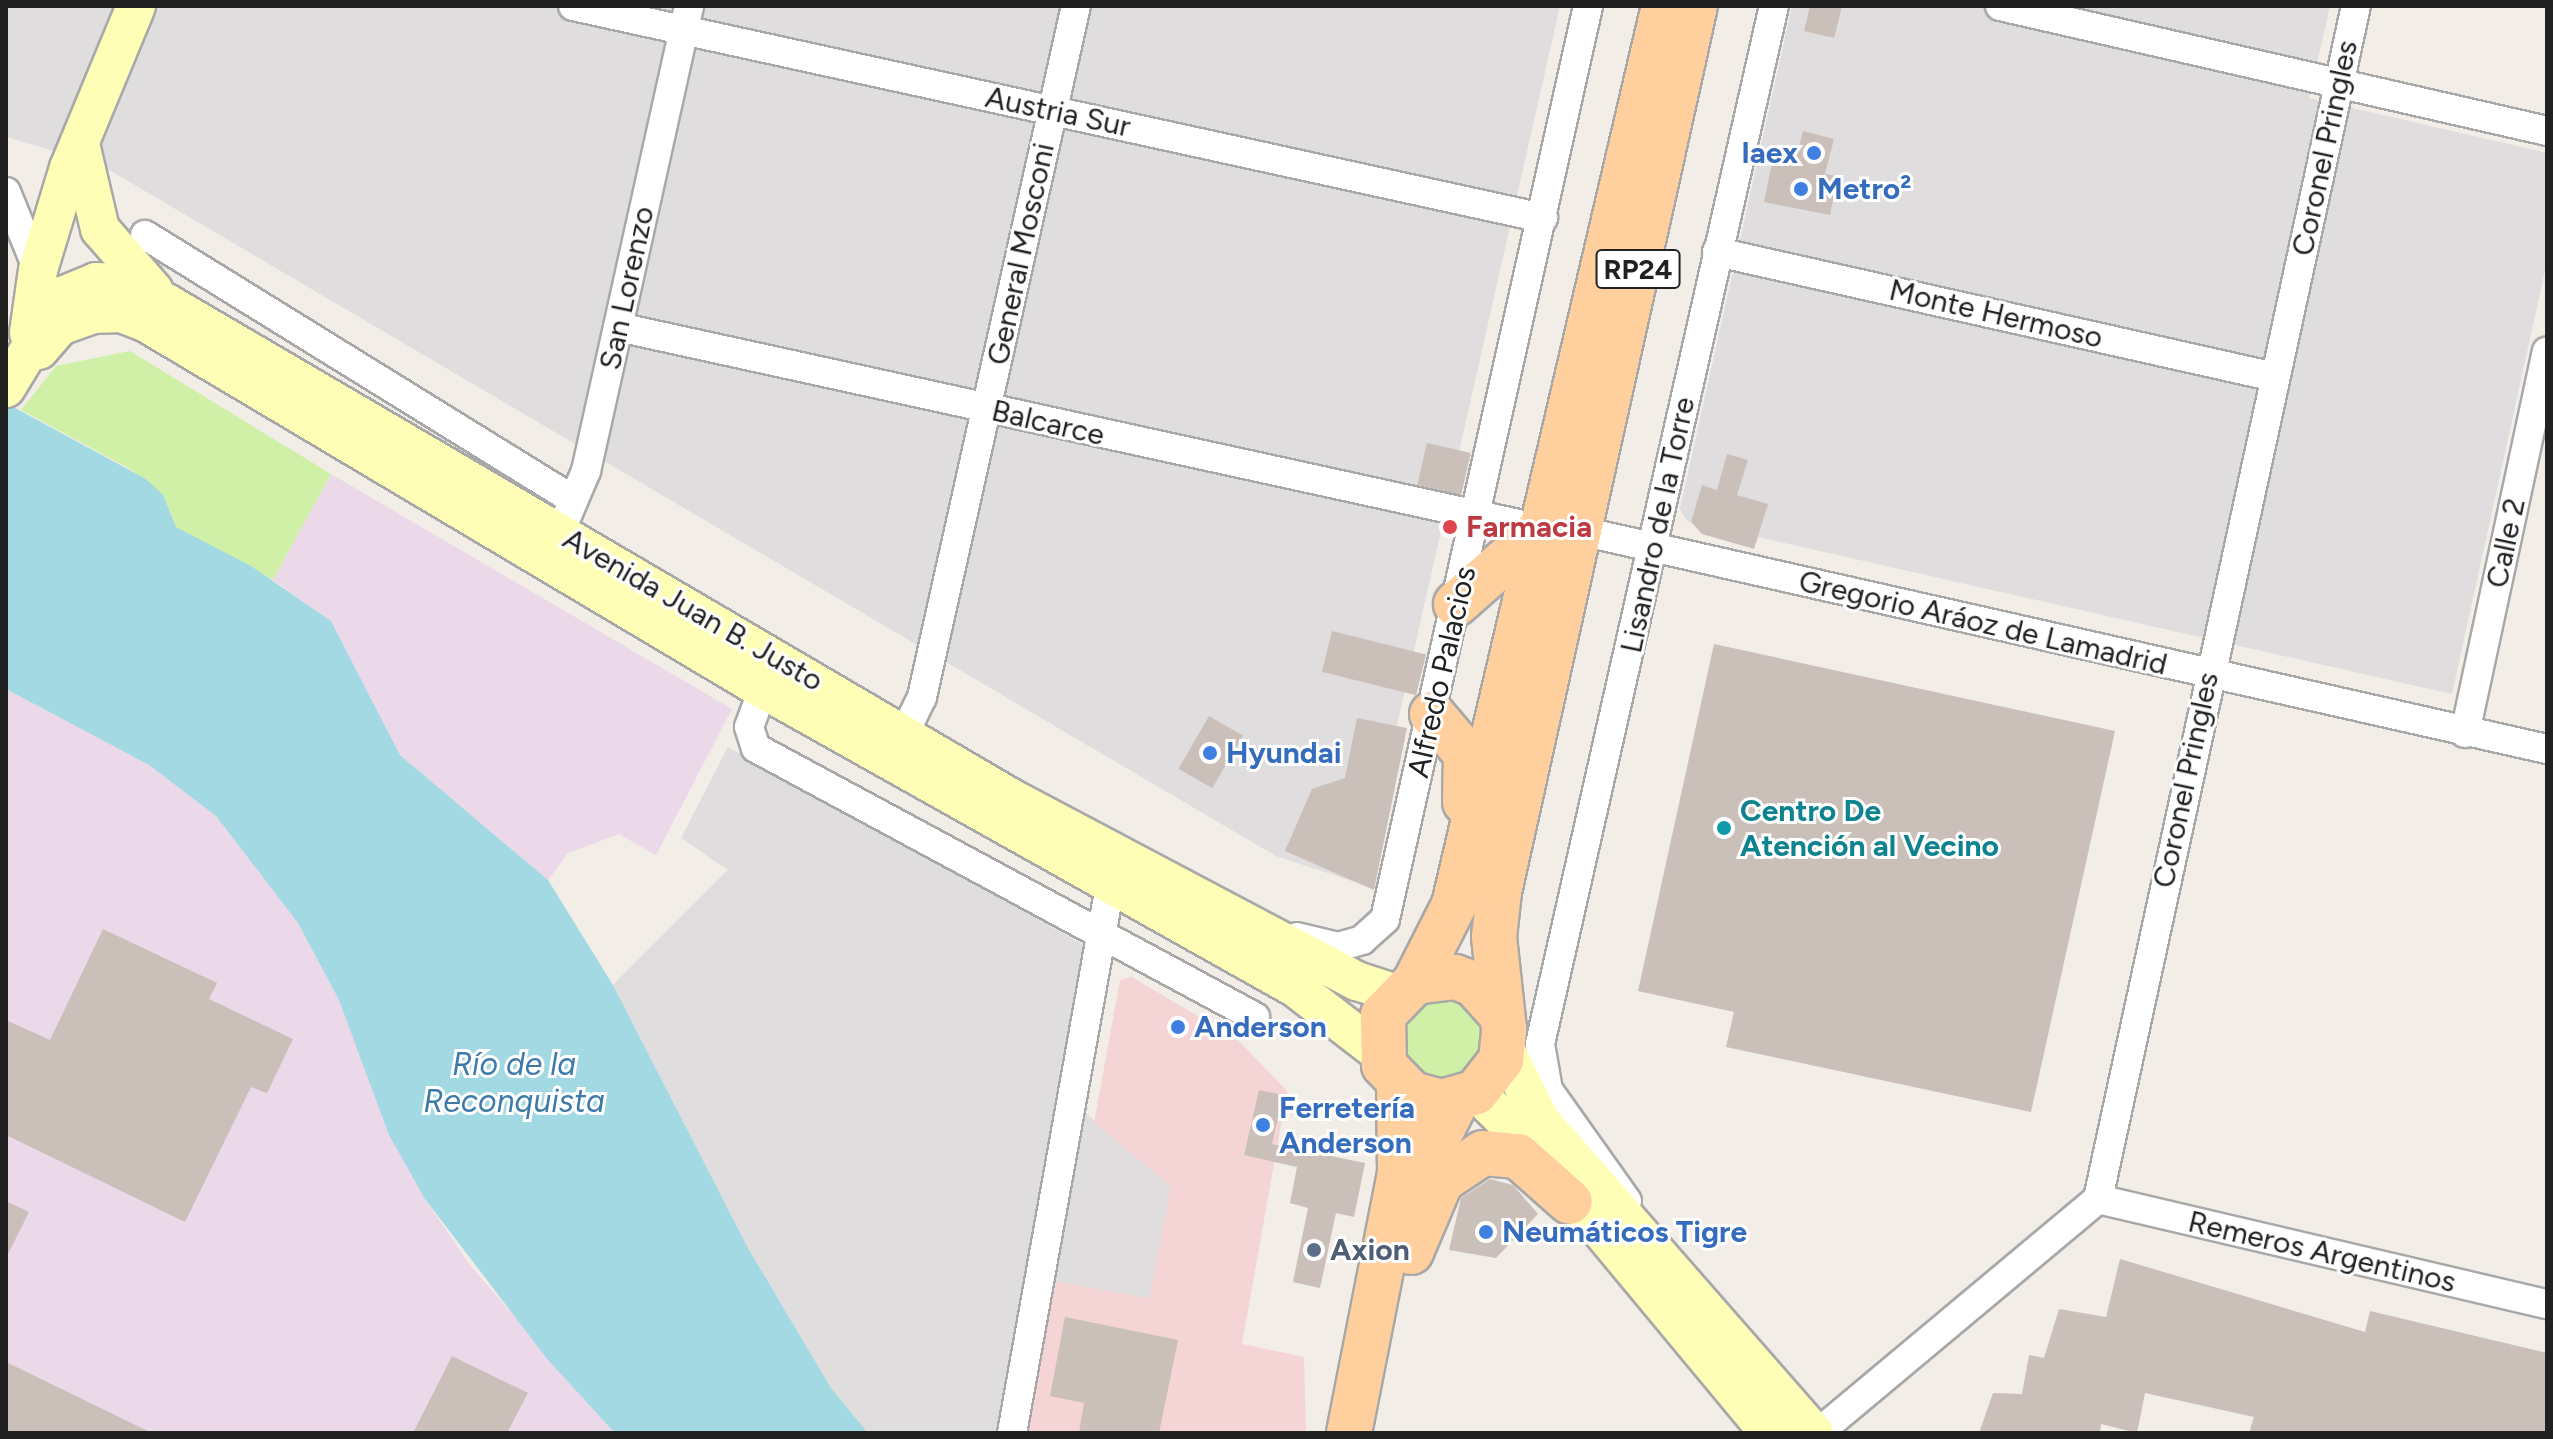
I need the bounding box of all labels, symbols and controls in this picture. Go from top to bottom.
street label: Coronel Pringles [2285,37,2365,259]
street label: Austria Sur [982,79,1134,145]
place label: Iaex [1741,135,1798,171]
street label: General Mosconi [980,140,1062,368]
marker: Iaex [1805,144,1823,162]
place label: Metro² [1817,171,1911,207]
marker: Metro² [1792,180,1810,198]
street label: San Lorenzo [592,203,662,373]
road number: RP24 [1594,245,1682,293]
street label: Monte Hermoso [1886,272,2106,356]
street label: Balcarce [988,393,1108,453]
street label: Lisandro de la Torre [1613,394,1703,656]
street label: Calle 2 [2479,495,2533,591]
place label: Farmacia [1466,509,1592,545]
marker: Farmacia [1441,518,1459,536]
street label: Avenida Juan B. Justo [557,521,829,699]
street label: Alfredo Palacios [1400,563,1484,781]
street label: Gregorio Aráoz de Lamadrid [1795,563,2171,683]
street label: Coronel Pringles [2146,669,2226,891]
place label: Hyundai [1226,735,1342,771]
marker: Hyundai [1201,744,1219,762]
place label: Centro De Atención al Vecino [1740,793,1999,864]
marker: Centro De Atención al Vecino [1715,819,1733,837]
place label: Anderson [1194,1009,1327,1045]
marker: Anderson [1169,1018,1187,1036]
water label: Río de la Reconquista [423,1046,605,1121]
place label: Ferretería Anderson [1279,1090,1415,1160]
marker: Ferretería Anderson [1254,1116,1272,1134]
street label: Remeros Argentinos [2185,1204,2459,1300]
place label: Neumáticos Tigre [1502,1214,1747,1250]
marker: Neumáticos Tigre [1477,1223,1495,1241]
place label: Axion [1330,1232,1410,1268]
marker: Axion [1305,1241,1323,1259]

